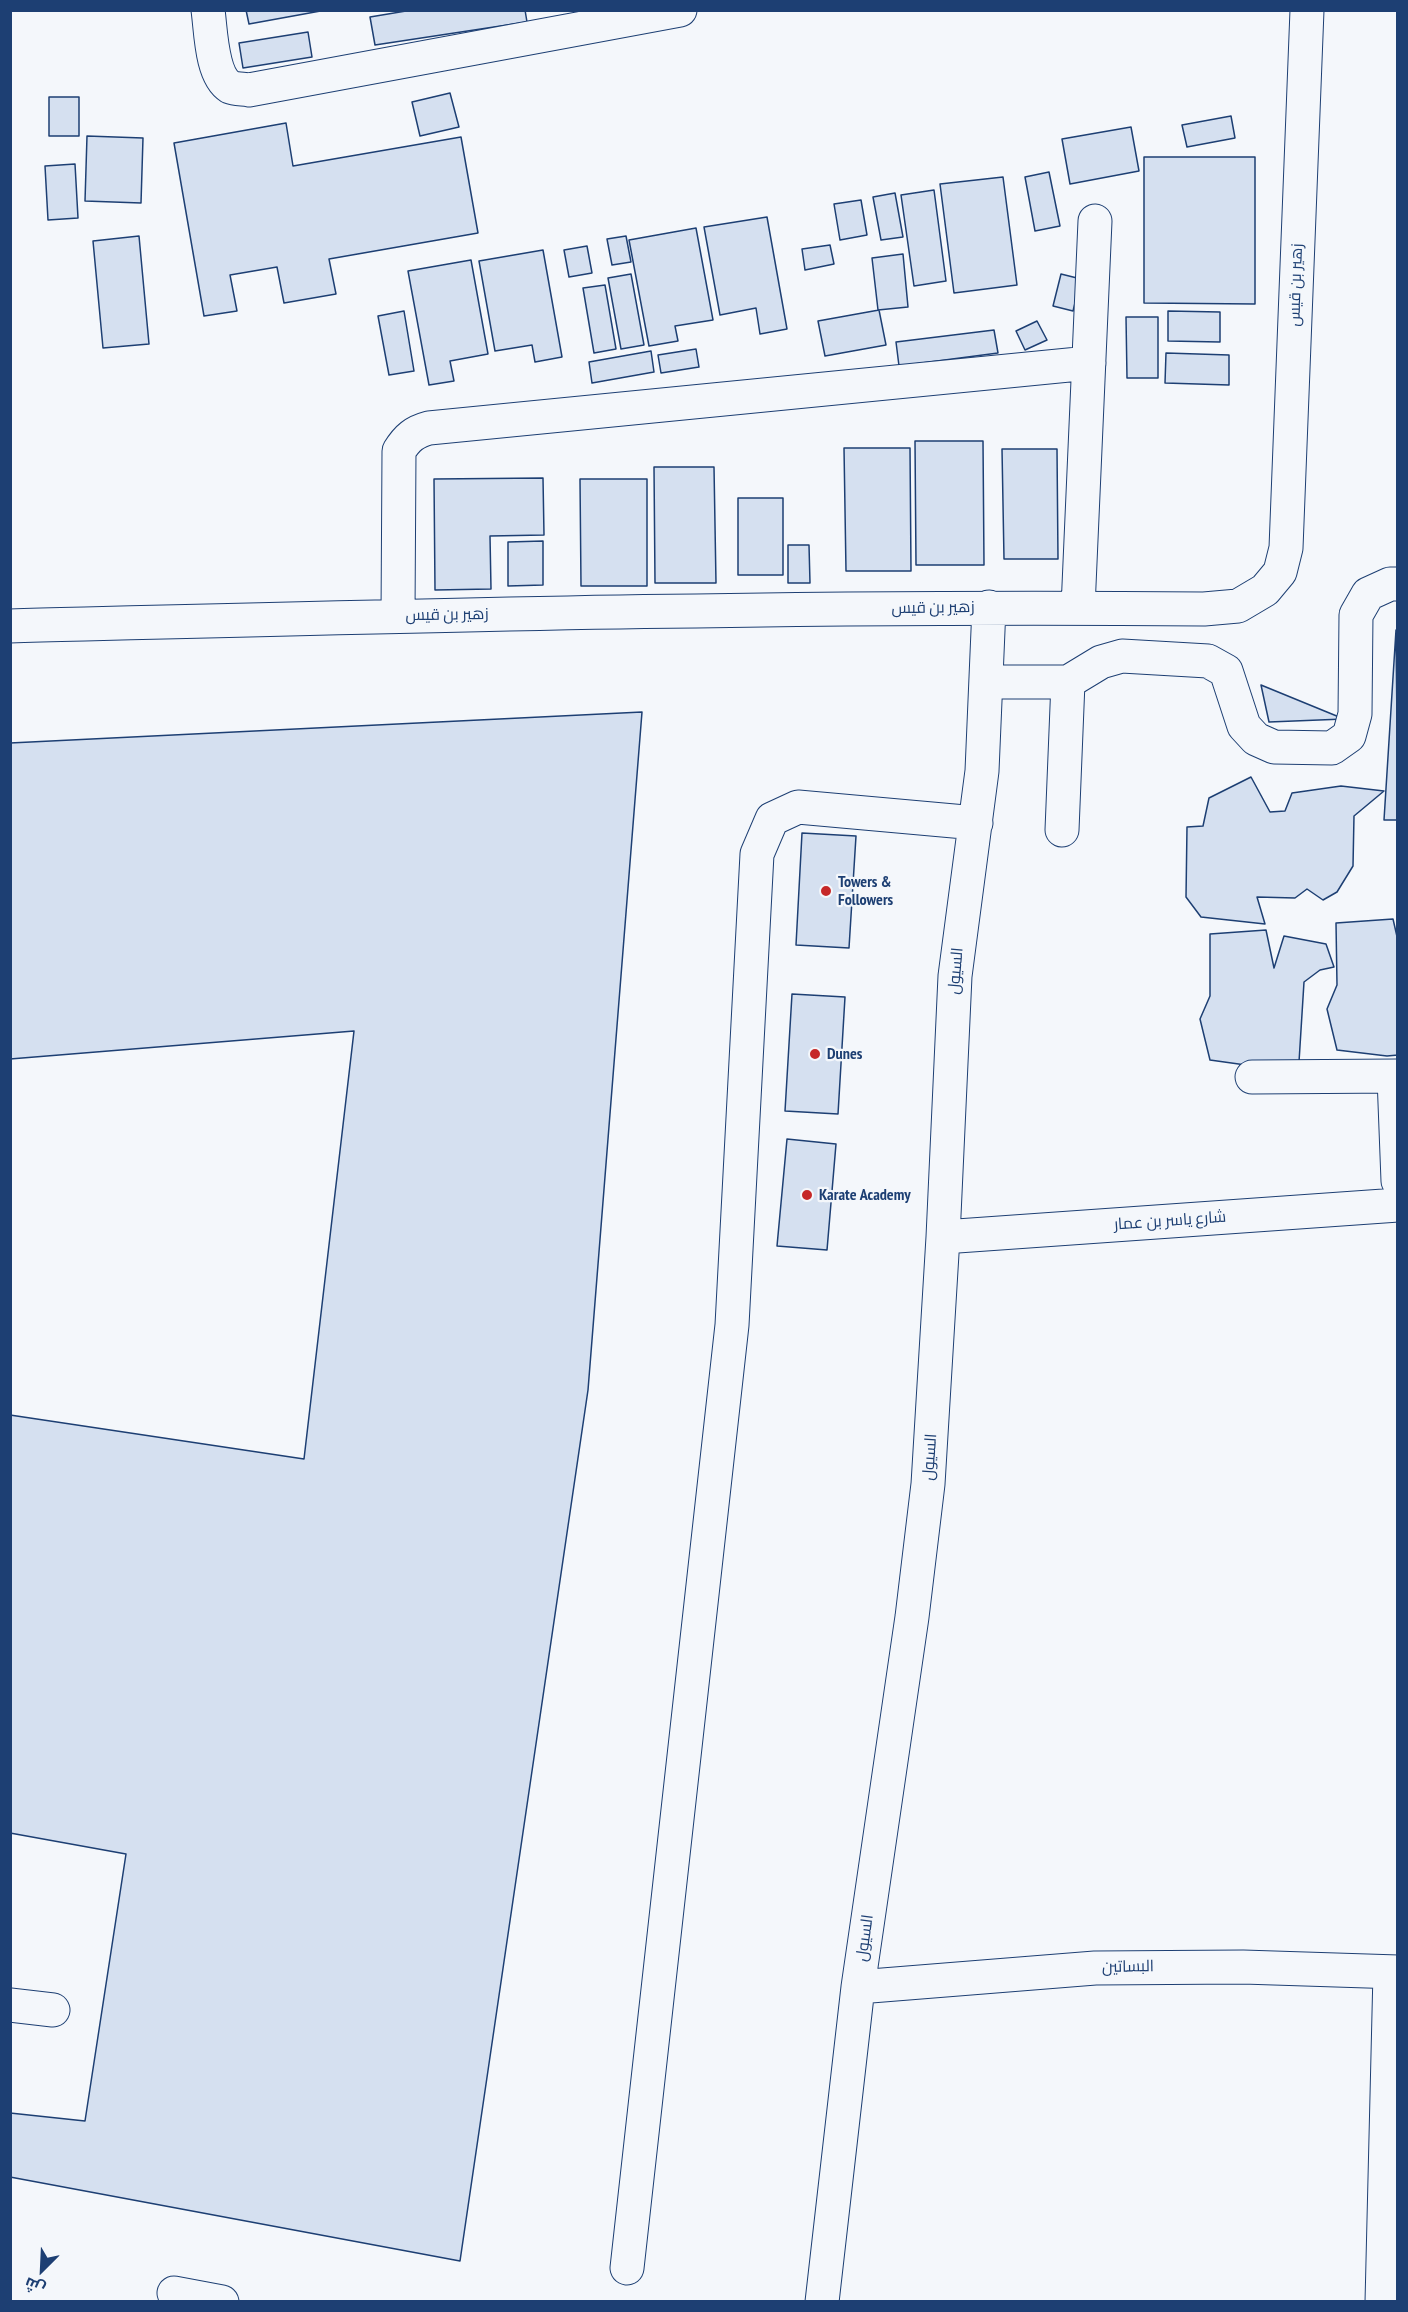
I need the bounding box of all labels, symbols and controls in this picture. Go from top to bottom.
street label: زهير بن قيس [1285,243,1307,327]
street label: زهير بن قيس [891,598,975,618]
street label: زهير بن قيس [405,605,489,625]
place label: Towers & Followers [838,872,893,910]
marker: Towers & Followers [819,884,833,898]
street label: السيول [944,947,968,995]
place label: Dunes [827,1044,862,1064]
marker: Dunes [808,1047,822,1061]
place label: Karate Academy [819,1185,911,1205]
marker: Karate Academy [800,1188,814,1202]
street label: شارع ياسر بن عمار [1113,1207,1227,1235]
street label: السيول [919,1433,941,1481]
street label: السيول [852,1913,878,1963]
street label: البساتين [1102,1957,1154,1977]
north arrow [12,2240,72,2300]
text: ش [21,2273,48,2300]

